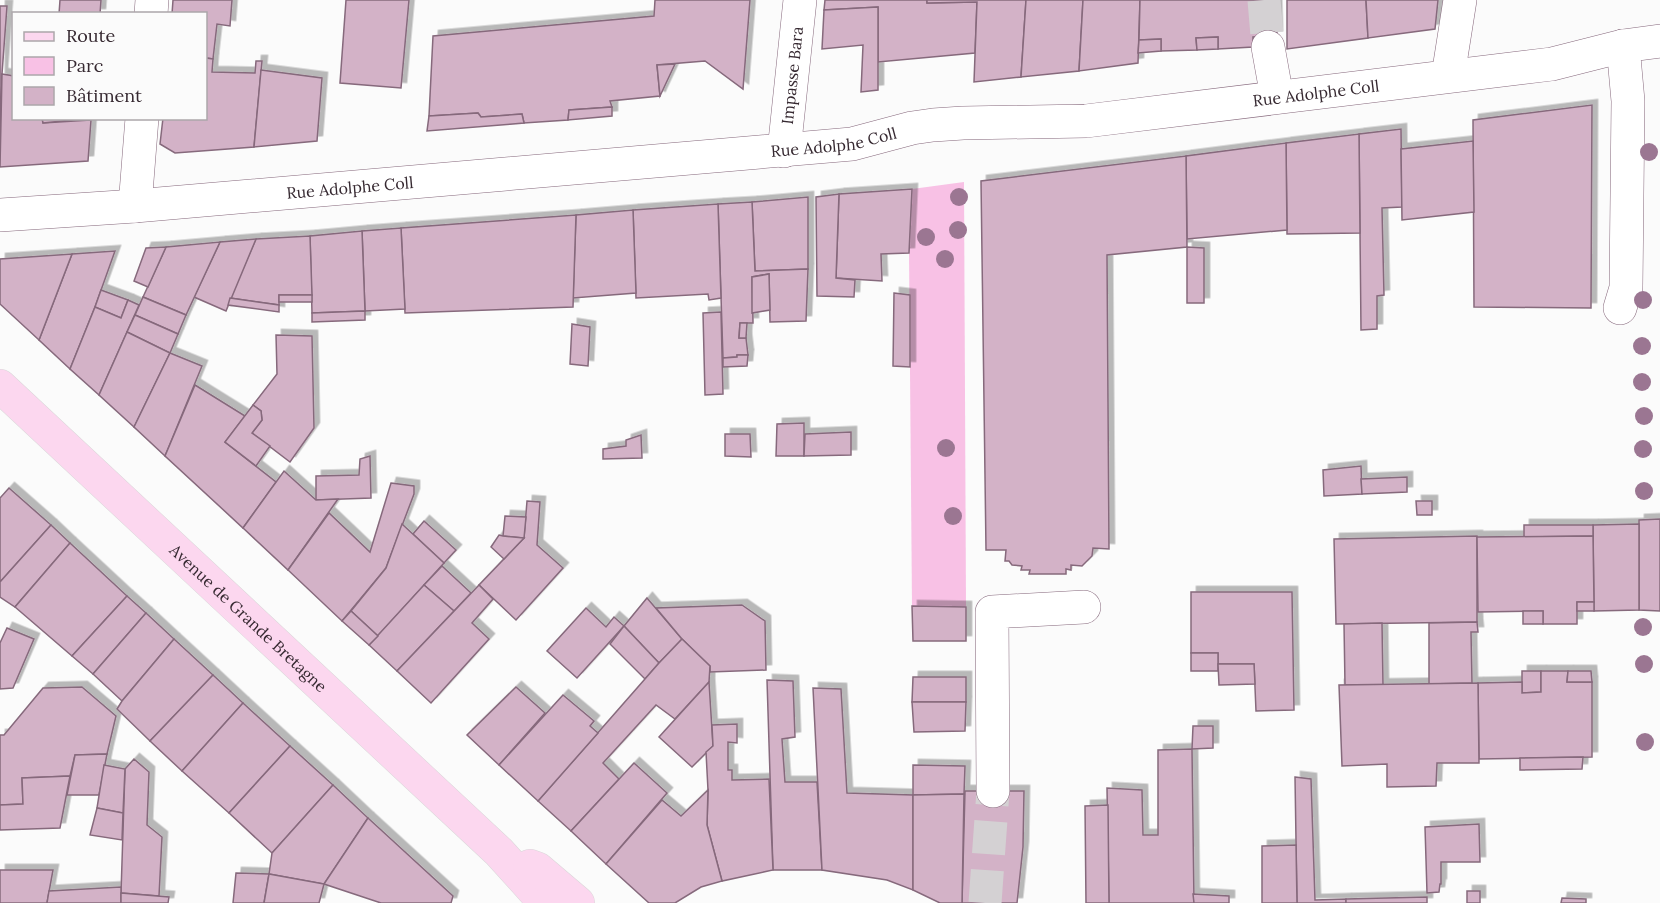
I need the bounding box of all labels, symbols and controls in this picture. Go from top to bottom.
legend [12,12,207,120]
text: Route [66,24,115,47]
street label: Impasse Bara [777,25,807,125]
text: Parc [66,54,103,77]
street label: Rue Adolphe Coll [1252,75,1380,111]
text: Bâtiment [66,84,142,107]
street label: Rue Adolphe Coll [770,123,899,161]
street label: Rue Adolphe Coll [286,172,414,203]
street label: Avenue de Grande Bretagne [165,539,331,696]

